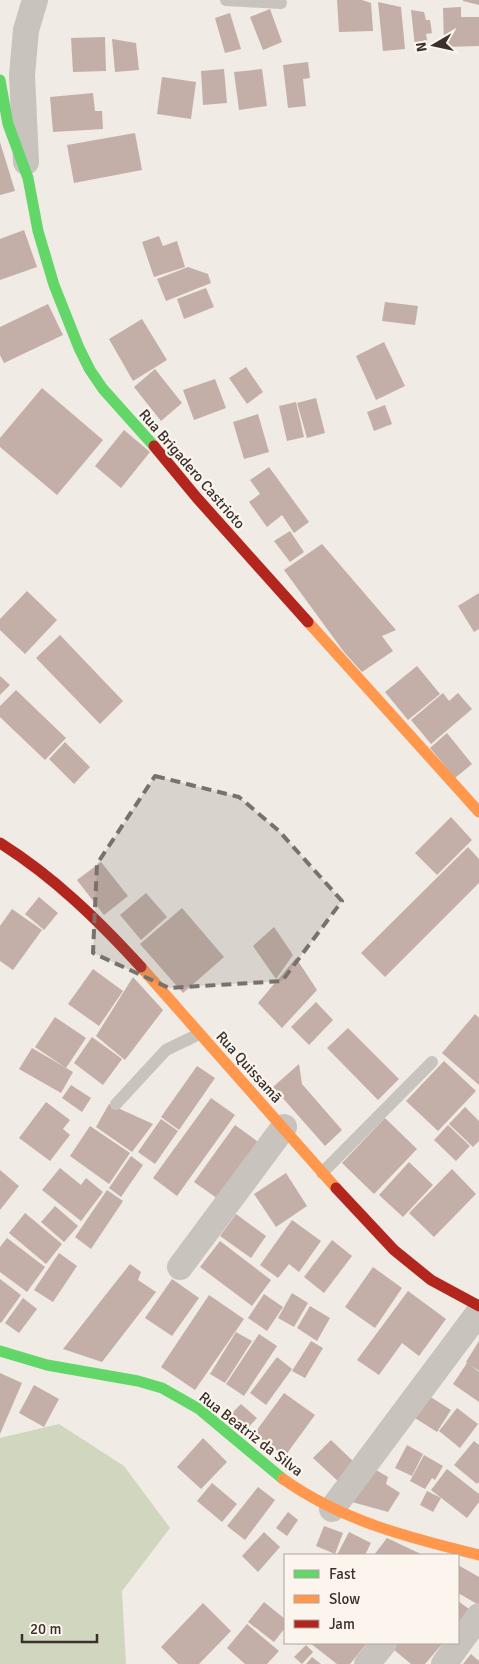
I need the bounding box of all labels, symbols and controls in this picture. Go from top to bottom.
north arrow [409,20,459,70]
text: N [412,41,431,53]
street label: Rua Brigadero Castrioto [135,406,249,533]
street label: Rua Quissamã [212,1028,286,1106]
street label: Rua Beatriz da Silva [195,1388,307,1480]
legend [284,1554,459,1644]
text: Fast [329,1565,356,1583]
text: Slow [329,1590,360,1608]
scale bar [22,1612,98,1644]
text: Jam [329,1615,355,1633]
text: 20 m [30,1620,61,1638]

